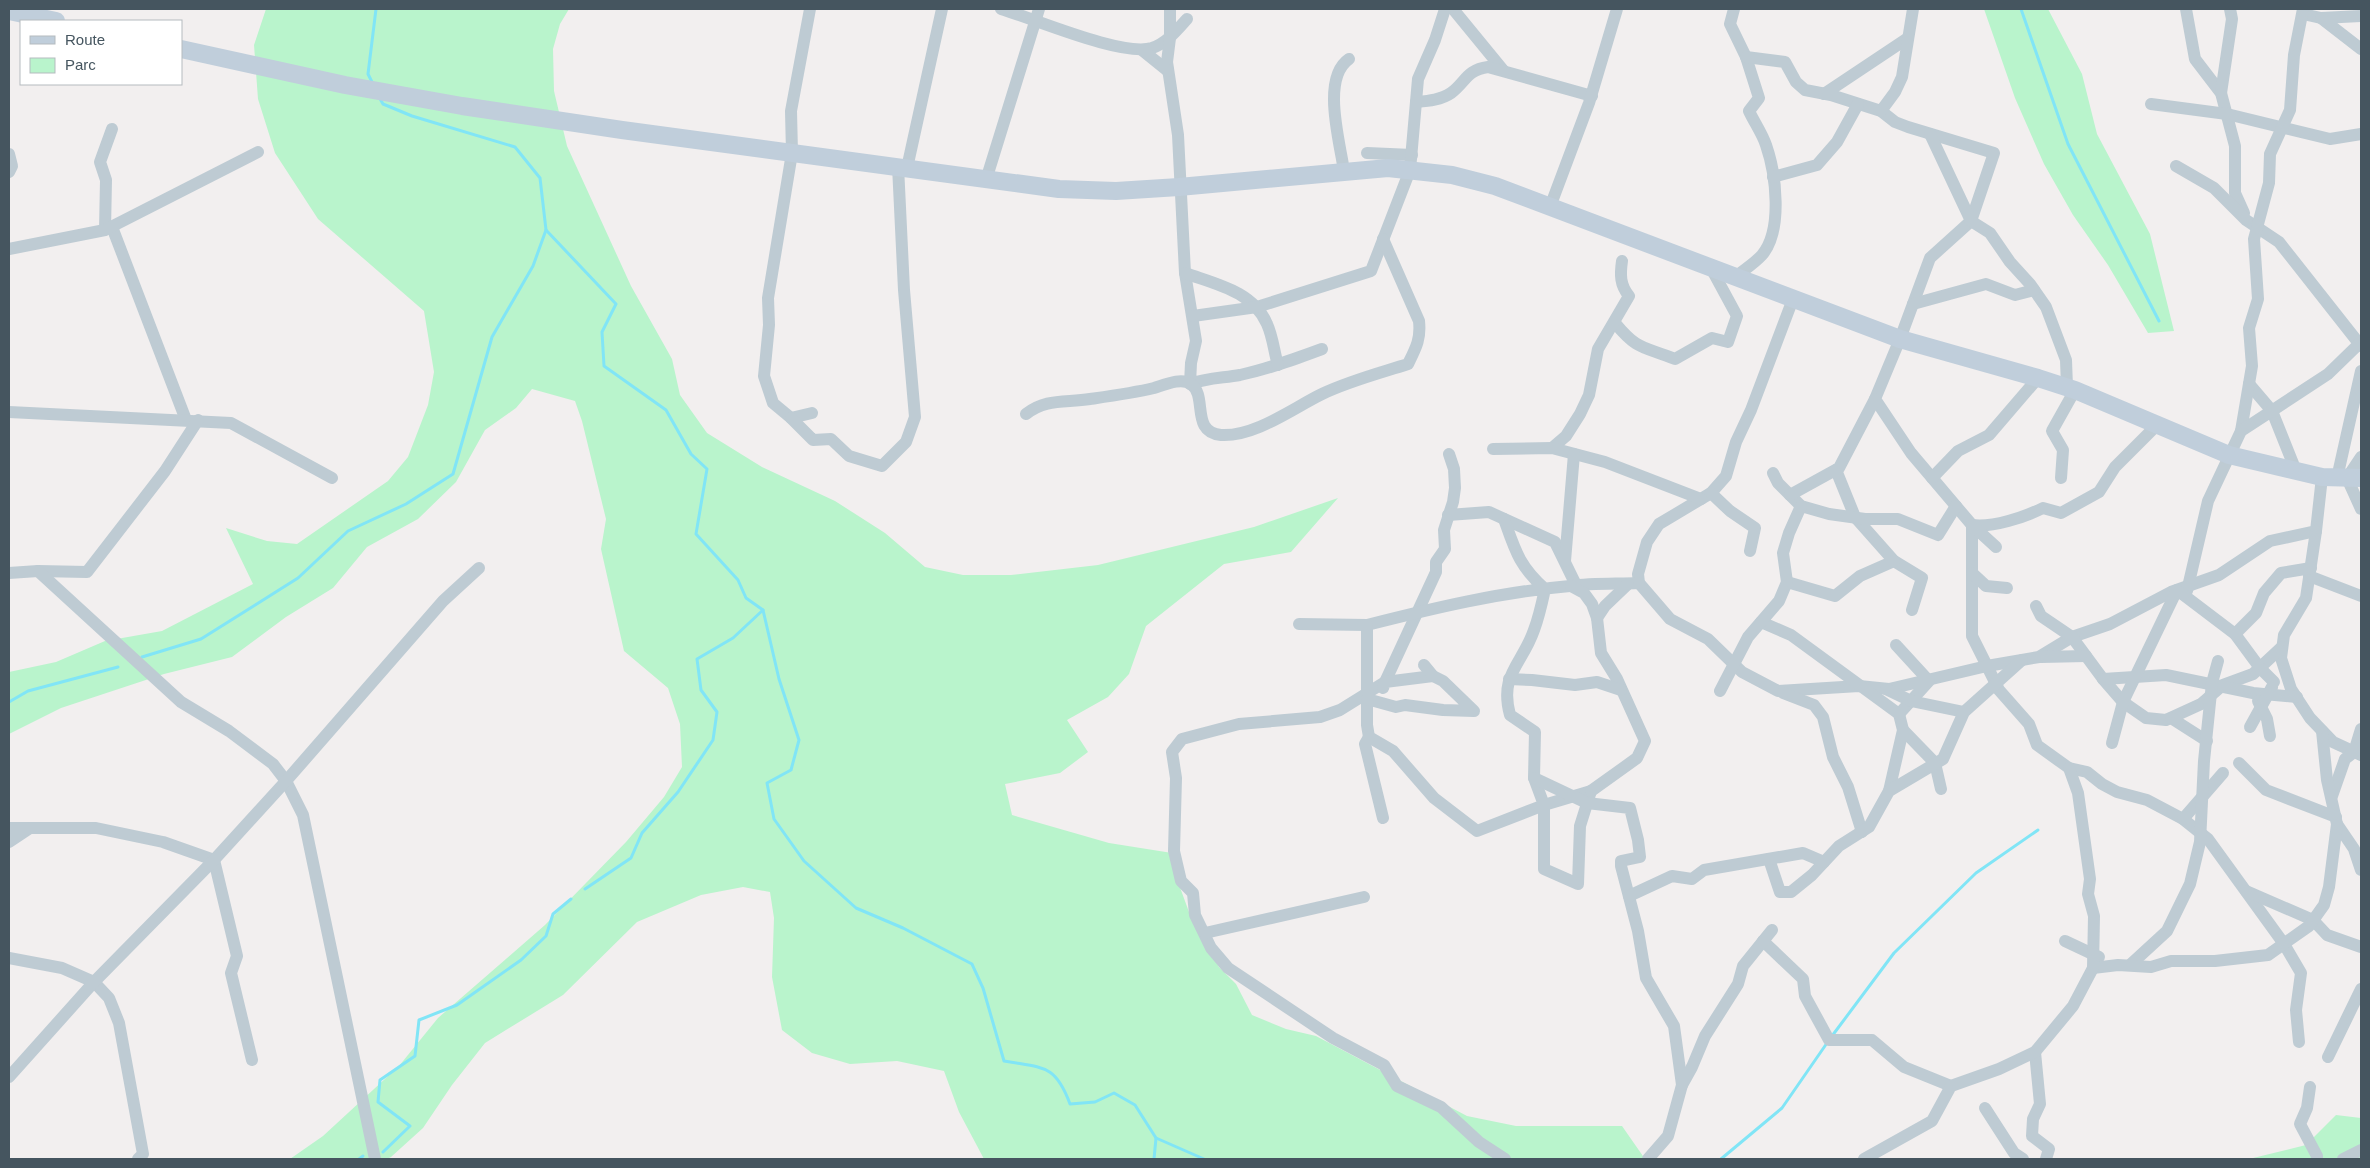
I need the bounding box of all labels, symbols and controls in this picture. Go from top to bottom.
legend [20,20,182,85]
text: Route [65,31,105,48]
text: Parc [65,56,96,73]

